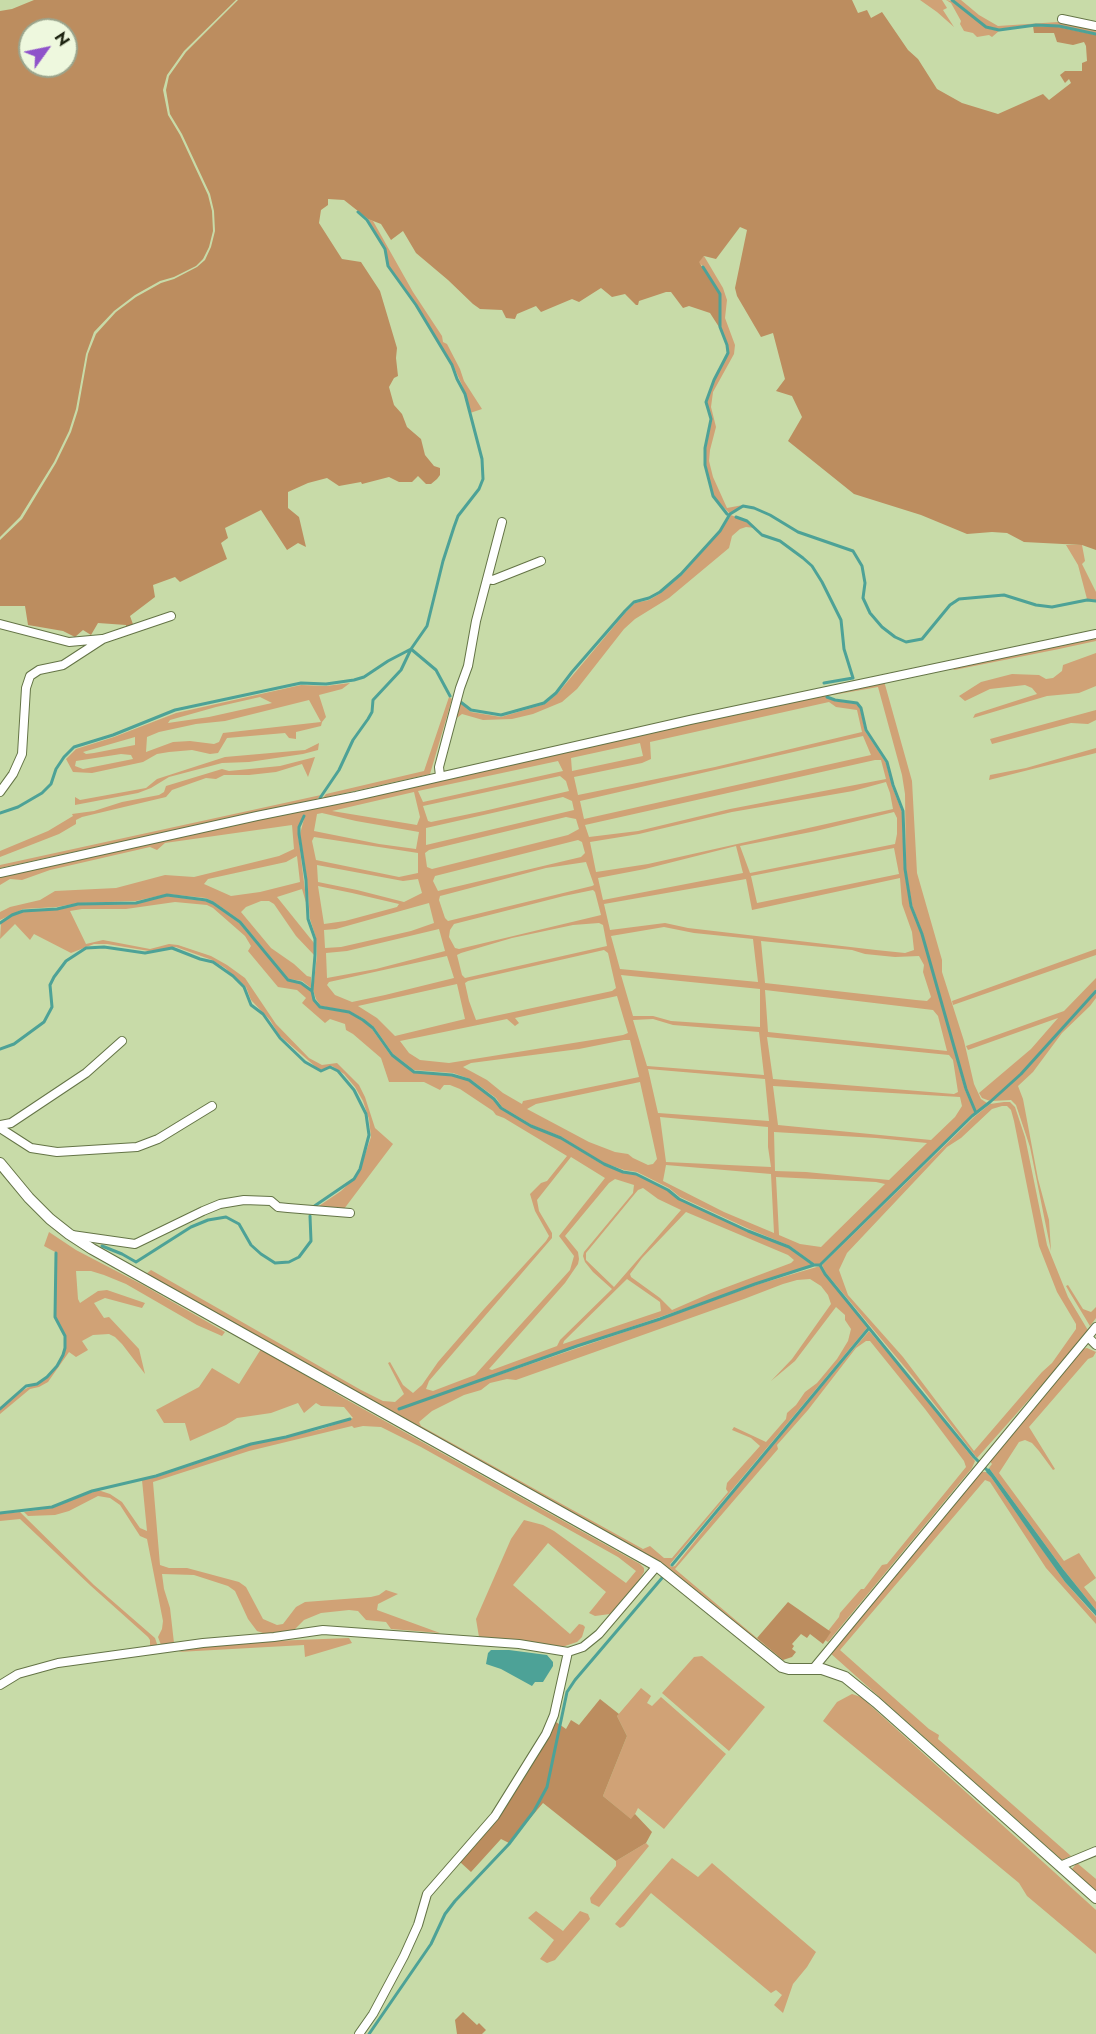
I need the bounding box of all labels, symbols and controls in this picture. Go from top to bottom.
north arrow [18,18,78,78]
text: N [49,27,75,51]

